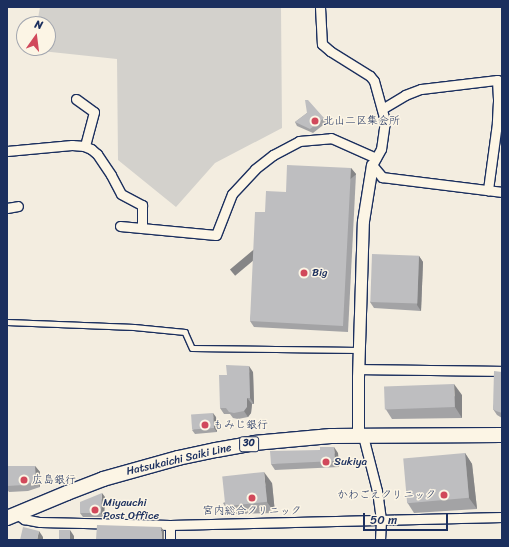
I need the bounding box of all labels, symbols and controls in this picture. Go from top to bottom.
text: N [33,15,45,35]
north arrow [16,16,56,56]
place label: 北山二区集会所 [323,114,400,128]
marker: 北山二区集会所 [310,116,320,126]
place label: Big [312,266,328,280]
marker: Big [299,268,309,278]
place label: もみじ銀行 [213,418,268,432]
marker: もみじ銀行 [200,420,210,430]
road number: 30 [239,436,259,452]
street label: Hatsukaichi Saiki Line [125,441,233,479]
place label: Sukiya [334,455,367,469]
marker: Sukiya [321,457,331,467]
place label: 広島銀行 [32,473,76,487]
marker: 広島銀行 [19,475,29,485]
place label: かわごえクリニック [337,488,436,502]
marker: かわごえクリニック [439,490,449,500]
marker: 宮内総合クリニック [247,493,257,503]
place label: Miyauchi Post Office [103,497,159,523]
place label: 宮内総合クリニック [203,504,301,518]
marker: Miyauchi Post Office [90,505,100,515]
scale bar [365,505,450,531]
text: 50 m [370,509,397,531]

